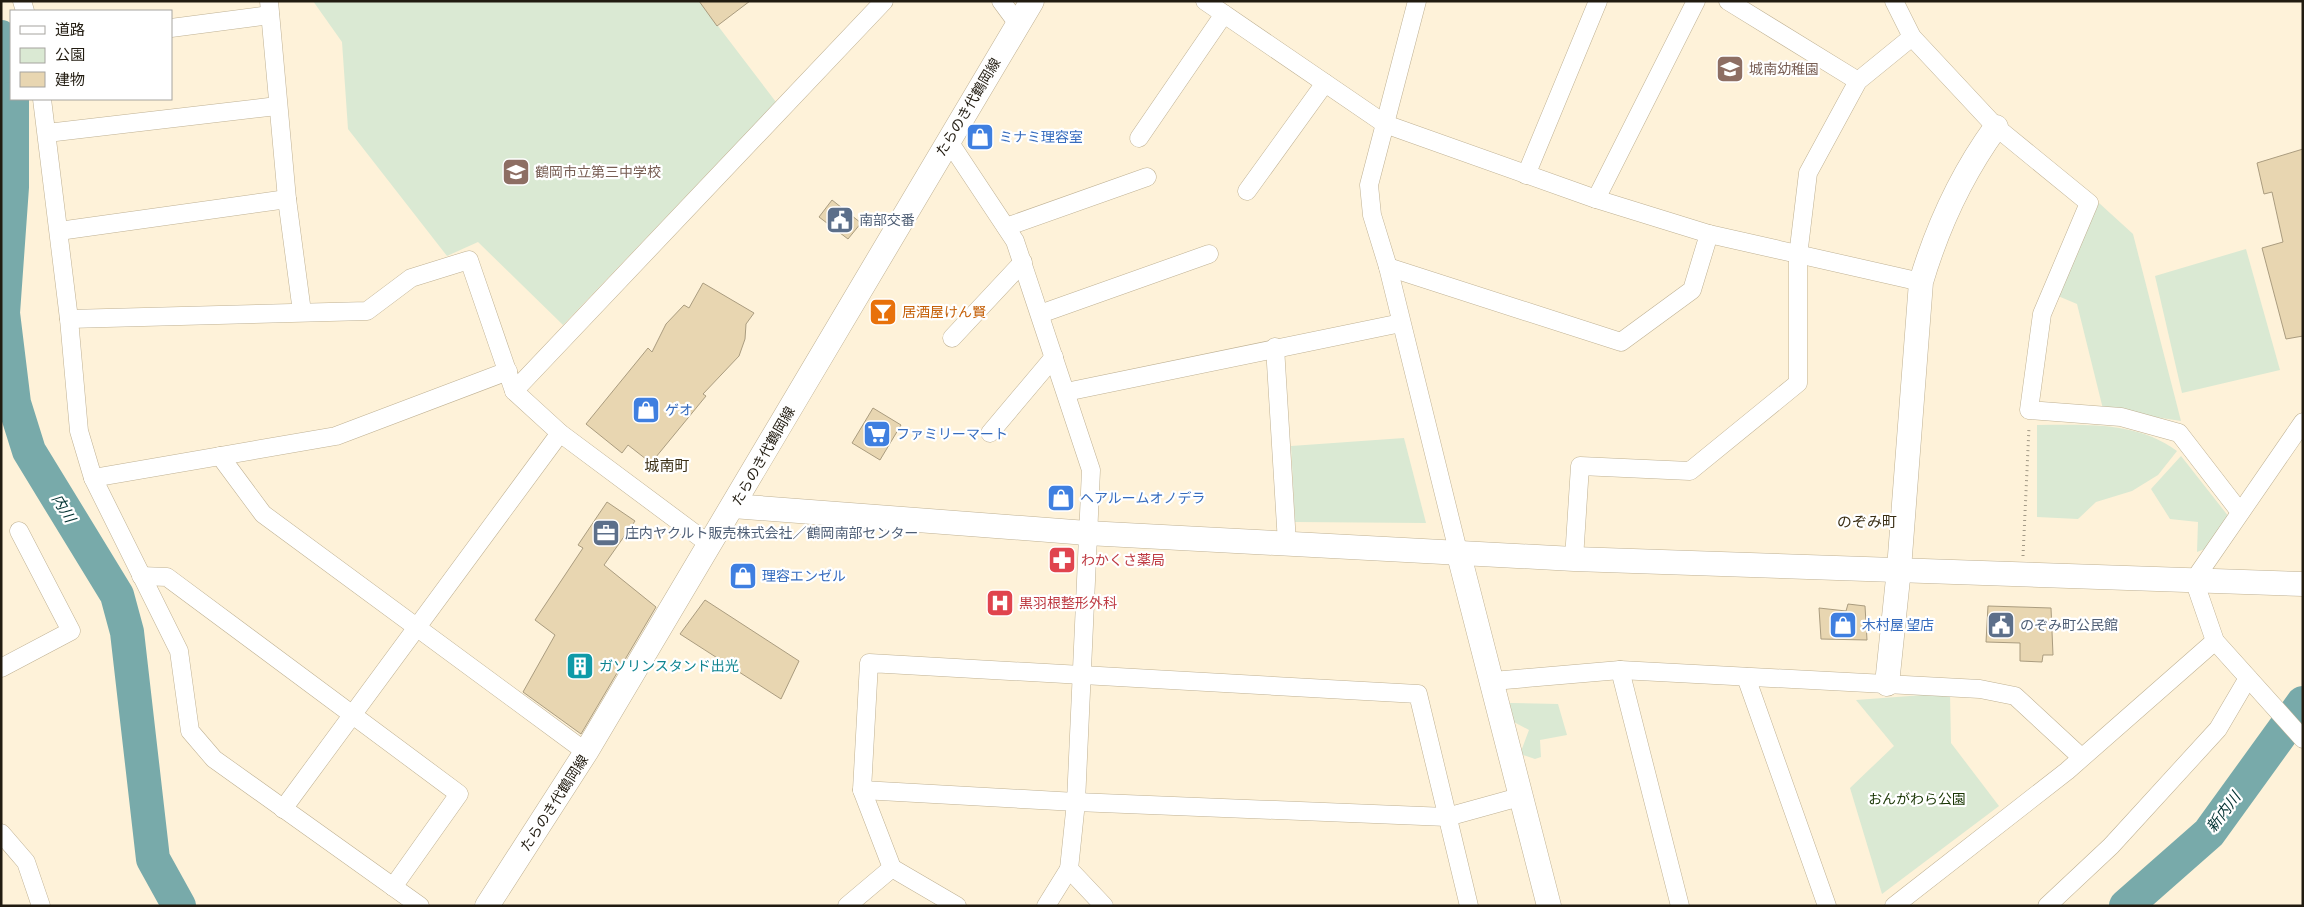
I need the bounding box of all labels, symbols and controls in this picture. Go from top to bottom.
legend [10,10,172,100]
text: 道路 [55,21,85,38]
text: 公園 [55,46,85,63]
school or university icon: 城南幼稚園 [1715,54,1745,84]
street label: たらのき代鶴岡線 [932,55,1004,159]
place label: 城南幼稚園 [1749,61,1819,77]
text: 建物 [55,71,85,88]
shop icon: ミナミ理容室 [965,122,995,152]
place label: ミナミ理容室 [999,129,1083,145]
school or university icon: 鶴岡市立第三中学校 [501,157,531,187]
place label: 鶴岡市立第三中学校 [535,164,661,180]
public building icon: 南部交番 [825,205,855,235]
place label: 南部交番 [859,212,915,228]
bar icon: 居酒屋けん賢 [868,297,898,327]
place label: 居酒屋けん賢 [902,304,986,320]
shop icon: ゲオ [631,395,661,425]
place label: ゲオ [665,402,693,418]
street label: たらのき代鶴岡線 [728,404,798,508]
supermarket icon: ファミリーマート [862,419,892,449]
place label: ファミリーマート [896,426,1008,442]
district label: 城南町 [644,457,690,474]
shop icon: ヘアルームオノデラ [1046,483,1076,513]
place label: ヘアルームオノデラ [1080,490,1205,506]
water label: 内川 [49,491,80,527]
district label: のぞみ町 [1837,513,1897,530]
office icon: 庄内ヤクルト販売株式会社／鶴岡南部センター [591,518,621,548]
place label: 庄内ヤクルト販売株式会社／鶴岡南部センター [625,525,919,541]
pharmacy icon: わかくさ薬局 [1047,545,1077,575]
place label: わかくさ薬局 [1081,552,1165,568]
shop icon: 理容エンゼル [728,561,758,591]
place label: 理容エンゼル [762,568,846,584]
hospital icon: 黒羽根整形外科 [985,588,1015,618]
place label: 黒羽根整形外科 [1019,595,1117,611]
shop icon: 木村屋 望店 [1828,610,1858,640]
public building icon: のぞみ町公民館 [1986,610,2016,640]
place label: 木村屋 望店 [1862,617,1934,633]
place label: のぞみ町公民館 [2020,617,2118,633]
building icon: ガソリンスタンド出光 [565,651,595,681]
place label: ガソリンスタンド出光 [599,658,739,674]
street label: たらのき代鶴岡線 [517,752,591,854]
water label: 新内川 [2203,787,2245,835]
park label: おんがわら公園 [1868,791,1966,807]

